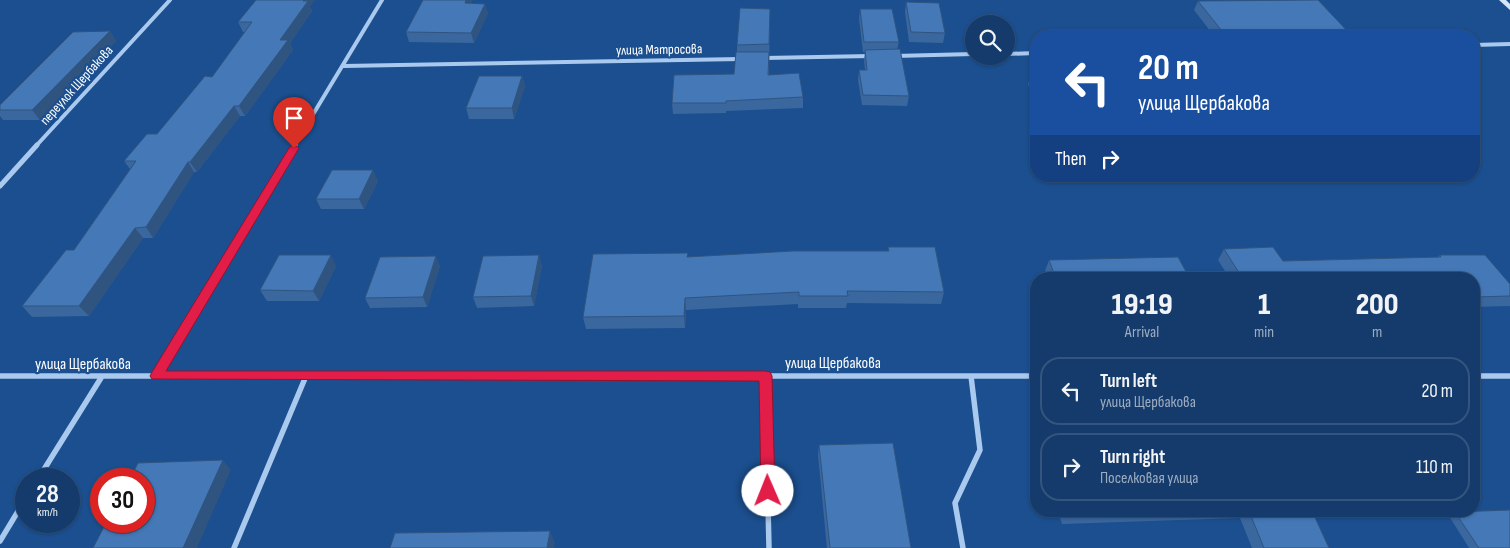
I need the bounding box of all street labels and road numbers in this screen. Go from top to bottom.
street label: улица Матросова [616,40,702,59]
street label: переулок Щербакова [36,42,116,129]
street label: улица Щербакова [785,354,881,373]
street label: улица Щербакова [35,355,131,374]

